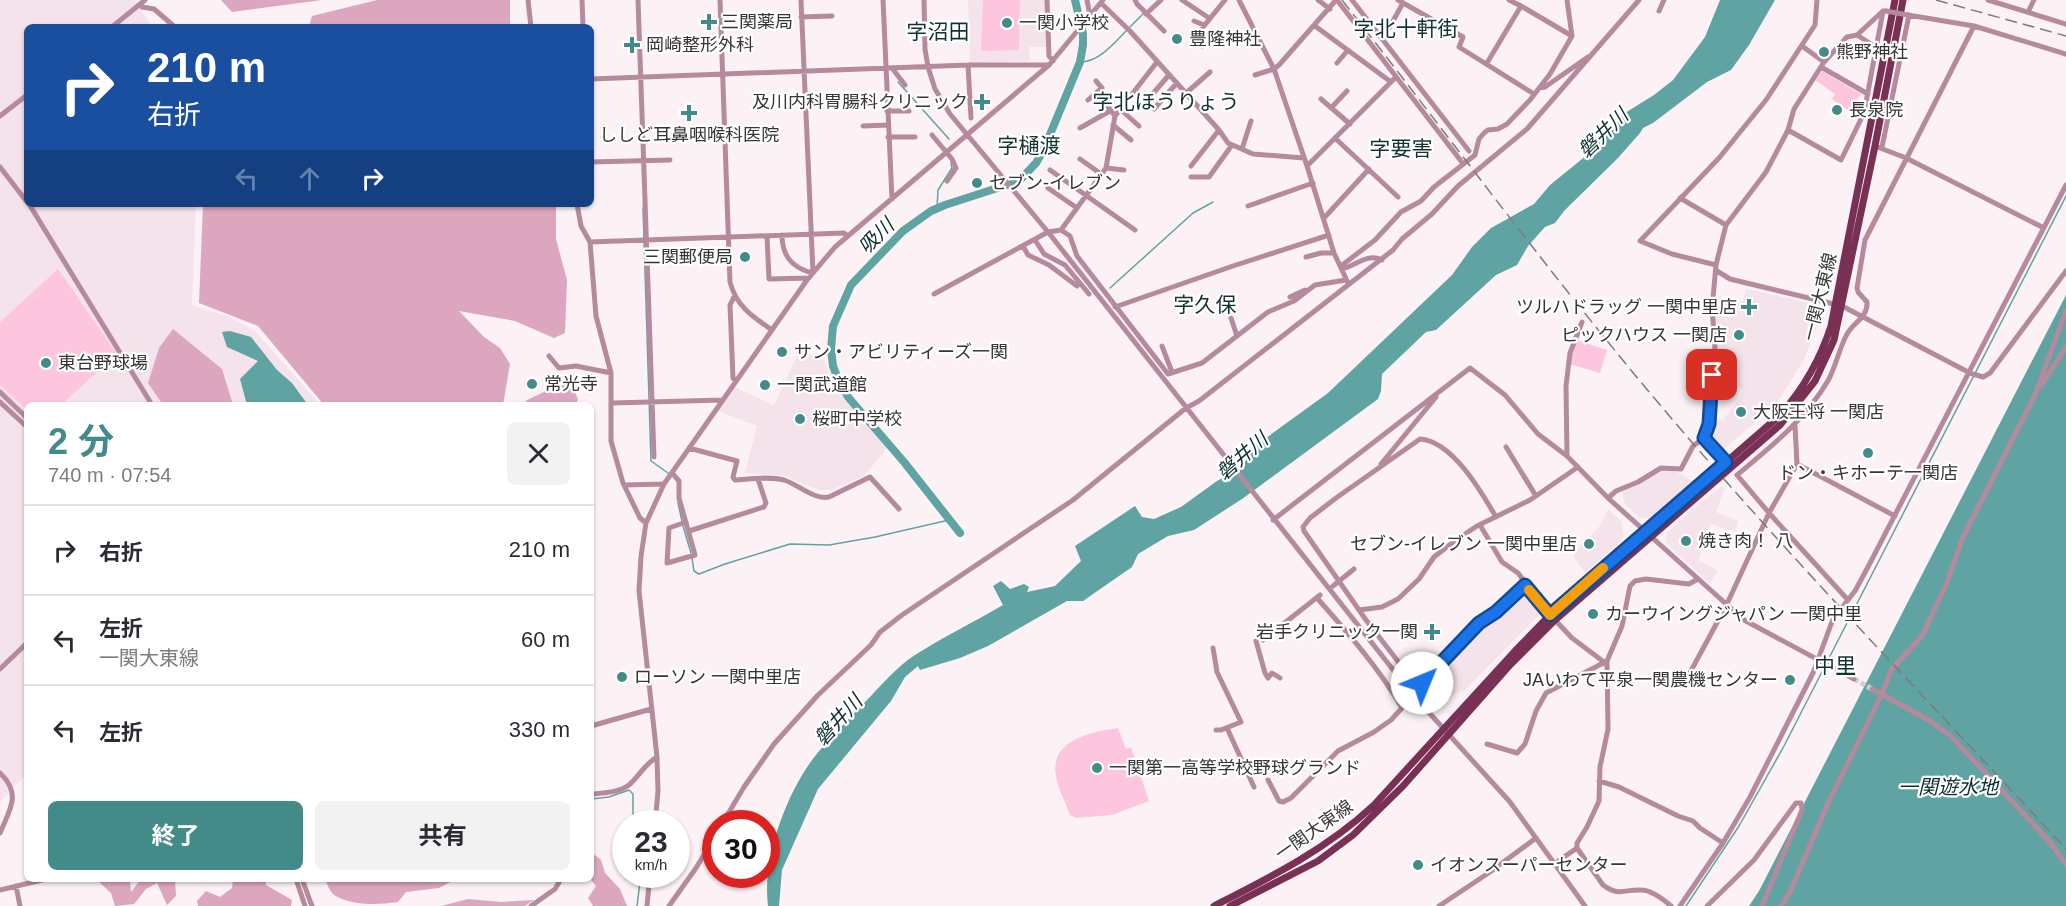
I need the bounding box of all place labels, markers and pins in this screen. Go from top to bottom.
place label: 三関薬局 [721,12,793,32]
place label: 一関小学校 [1019,13,1109,33]
marker: 三関薬局 [702,15,716,29]
marker: 一関小学校 [1000,16,1014,30]
place label: 豊隆神社 [1189,29,1261,49]
marker: 豊隆神社 [1170,32,1184,46]
place label: 岡崎整形外科 [646,35,754,55]
marker: 岡崎整形外科 [623,36,641,54]
place label: 熊野神社 [1836,42,1908,62]
marker: 熊野神社 [1817,45,1831,59]
place label: 及川内科胃腸科クリニック [752,92,968,112]
marker: 及川内科胃腸科クリニック [973,93,991,111]
place label: 長泉院 [1849,100,1903,120]
marker: 長泉院 [1830,103,1844,117]
marker: ししど耳鼻咽喉科医院 [680,104,698,122]
place label: ししど耳鼻咽喉科医院 [599,125,779,145]
place label: セブン-イレブン [989,173,1121,193]
marker: セブン-イレブン [970,176,984,190]
place label: 三関郵便局 [643,247,733,267]
marker: 三関郵便局 [738,250,752,264]
place label: ツルハドラッグ 一関中里店 [1516,297,1737,317]
marker: ツルハドラッグ 一関中里店 [1742,300,1756,314]
place label: ピックハウス 一関店 [1561,325,1727,345]
marker: ピックハウス 一関店 [1732,328,1746,342]
place label: サン・アビリティーズ一関 [794,342,1008,362]
marker: サン・アビリティーズ一関 [775,345,789,359]
pin [1686,349,1737,400]
place label: 東台野球場 [58,353,148,373]
marker: 東台野球場 [39,356,53,370]
place label: 常光寺 [544,374,598,394]
place label: 一関武道館 [777,375,867,395]
marker: 常光寺 [525,377,539,391]
marker: 一関武道館 [758,378,772,392]
place label: 大阪王将 一関店 [1753,402,1884,422]
marker: 大阪王将 一関店 [1734,405,1748,419]
place label: 桜町中学校 [812,409,902,429]
marker: 桜町中学校 [793,412,807,426]
marker: ドン・キホーテ一関店 [1861,446,1875,460]
place label: ドン・キホーテ一関店 [1778,463,1958,483]
place label: 焼き肉！ 八 [1698,531,1793,551]
place label: セブン-イレブン 一関中里店 [1350,534,1577,554]
marker: 焼き肉！ 八 [1679,534,1693,548]
marker: セブン-イレブン 一関中里店 [1582,537,1596,551]
place label: カーウイングジャパン 一関中里 [1605,604,1862,624]
marker: カーウイングジャパン 一関中里 [1586,607,1600,621]
place label: 岩手クリニック一関 [1256,622,1418,642]
marker: 岩手クリニック一関 [1423,623,1441,641]
place label: ローソン 一関中里店 [634,667,801,687]
marker: ローソン 一関中里店 [615,670,629,684]
place label: JAいわて平泉一関農機センター [1523,670,1778,690]
marker: JAいわて平泉一関農機センター [1783,673,1797,687]
place label: 一関第一高等学校野球グランド [1109,758,1361,778]
marker: 一関第一高等学校野球グランド [1090,761,1104,775]
place label: イオンスーパーセンター [1430,855,1627,875]
marker: イオンスーパーセンター [1411,858,1425,872]

